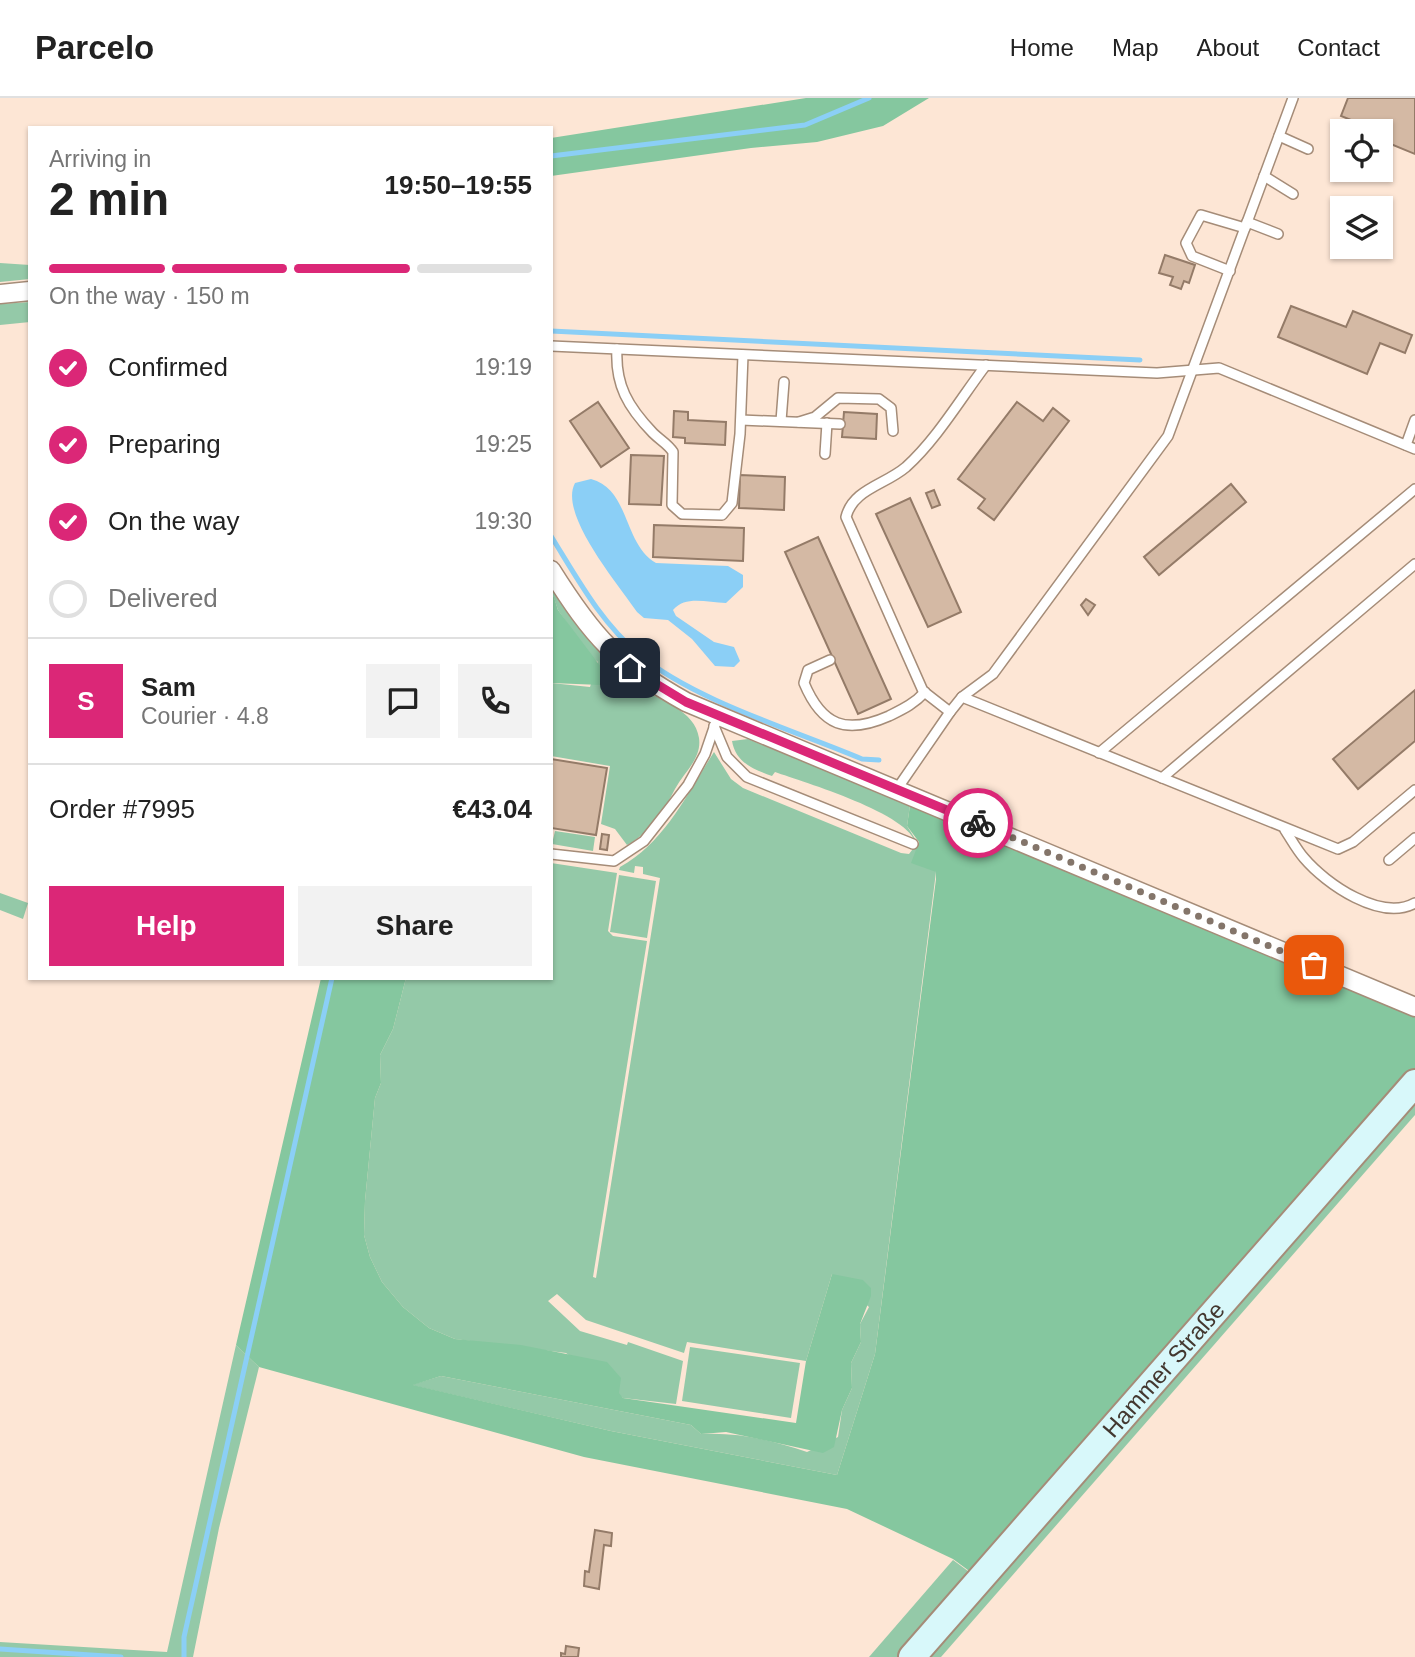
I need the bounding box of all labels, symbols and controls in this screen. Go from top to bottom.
text: Parcelo [35,29,154,66]
text: Home [1010,34,1074,61]
text: Map [1112,34,1159,61]
text: About [1197,34,1259,61]
text: Contact [1297,34,1380,61]
map controls [1330,119,1393,259]
button: locate [1330,119,1393,182]
text: Arriving in [49,146,151,172]
text: 19:50–19:55 [385,170,532,200]
text: 2 min [49,173,169,225]
button: layers [1330,196,1393,259]
text: On the way · 150 m [49,283,250,309]
icon: check [49,349,87,387]
text: Confirmed [108,352,228,382]
text: 19:19 [474,354,532,380]
icon: check [49,426,87,464]
text: Preparing [108,429,221,459]
text: 19:25 [474,431,532,457]
icon: check [49,503,87,541]
text: On the way [108,506,240,536]
text: 19:30 [474,508,532,534]
text: Delivered [108,583,218,613]
pin [600,638,660,698]
icon: home [611,649,649,687]
button: chat [366,664,440,738]
button: phone [458,664,532,738]
text: Sam [141,672,196,702]
text: S [77,686,95,716]
text: Courier · 4.8 [141,703,269,729]
courier [943,788,1013,858]
text: Order #7995 [49,794,195,824]
text: €43.04 [452,794,532,824]
icon: bike [959,804,997,842]
button: Help [49,886,284,966]
button: Share [298,886,532,966]
pin [1284,935,1344,995]
icon: bag [1295,946,1333,984]
street label: Hammer Straße [1097,1296,1230,1443]

